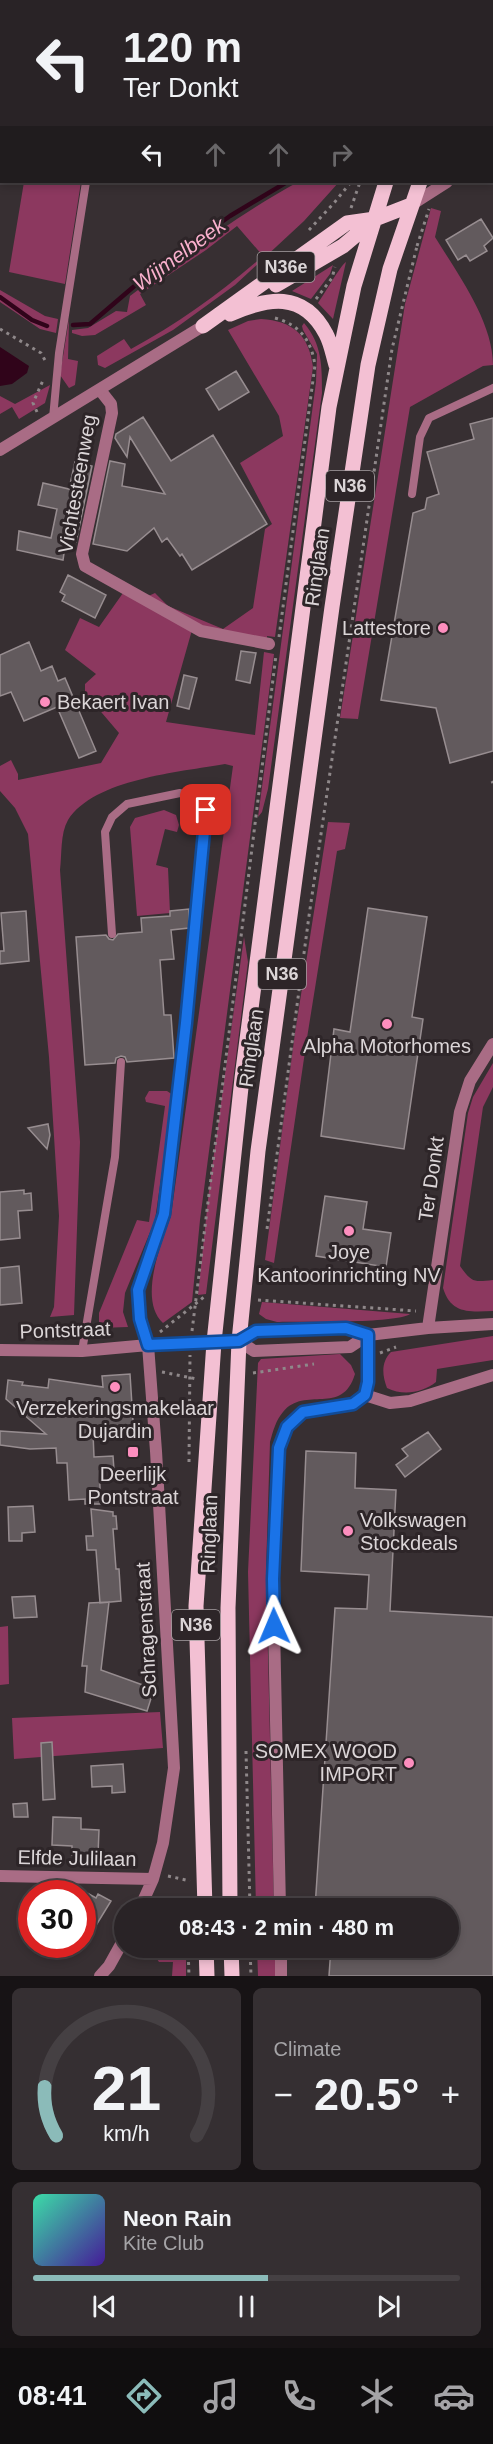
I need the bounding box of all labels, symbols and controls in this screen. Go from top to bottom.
icon: left [24,24,102,102]
text: 120 m [123,24,242,71]
text: Ter Donkt [123,73,239,103]
icon: left [136,138,169,171]
icon: ahead [199,138,232,171]
icon: ahead [262,138,295,171]
icon: right [325,138,358,171]
water label: Wijmelbeek [128,212,231,295]
road number: N36e [258,252,314,282]
street label: Vichtesteenweg [54,413,100,555]
road number: N36 [326,471,374,501]
street label: Ringlaan [301,526,333,608]
place label: Lattestore [342,617,431,639]
marker: Lattestore [436,621,450,635]
place label: Bekaert Ivan [57,691,169,713]
marker: Bekaert Ivan [38,695,52,709]
pin [180,784,231,835]
icon: arrive [189,793,222,826]
road number: N36 [258,959,306,989]
street label: Ringlaan [235,1007,267,1089]
marker: Alpha Motorhomes [380,1017,394,1031]
place label: Alpha Motorhomes [303,1035,471,1057]
street label: Ter Donkt [414,1135,448,1223]
marker: Joye Kantoorinrichting NV [342,1224,356,1238]
place label: Joye Kantoorinrichting NV [257,1241,441,1286]
street label: Pontstraat [19,1317,111,1343]
marker: Verzekeringsmakelaar Dujardin [108,1380,122,1394]
place label: Verzekeringsmakelaar Dujardin [16,1397,214,1442]
marker: Deerlijk Pontstraat [126,1445,140,1459]
place label: Deerlijk Pontstraat [87,1463,179,1508]
street label: Ringlaan [197,1494,221,1574]
place label: Volkswagen Stockdeals [360,1509,467,1554]
marker: Volkswagen Stockdeals [341,1524,355,1538]
street label: Schragenstraat [131,1561,161,1698]
position arrow [242,1594,306,1658]
road number: N36 [172,1610,220,1640]
place label: SOMEX WOOD IMPORT [255,1740,397,1785]
marker: SOMEX WOOD IMPORT [402,1756,416,1770]
street label: Elfde Julilaan [17,1846,137,1870]
speed limit sign: 30 [18,1880,96,1958]
text: 08:43 · 2 min · 480 m [179,1915,394,1940]
text: Climate [274,2038,341,2060]
text: 21 [92,2054,161,2123]
text: 20.5° [314,2069,420,2120]
text: − [274,2076,293,2113]
text: + [441,2076,460,2113]
text: km/h [103,2122,149,2146]
text: Neon Rain [123,2206,232,2231]
text: Kite Club [123,2232,204,2254]
icon: previous [88,2290,121,2323]
icon: pause [230,2290,263,2323]
icon: next [372,2290,405,2323]
icon: directions [123,2375,165,2417]
icon: music [200,2375,242,2417]
icon: phone [278,2375,320,2417]
icon: climate [356,2375,398,2417]
icon: car [433,2375,475,2417]
text: 08:41 [18,2381,87,2411]

